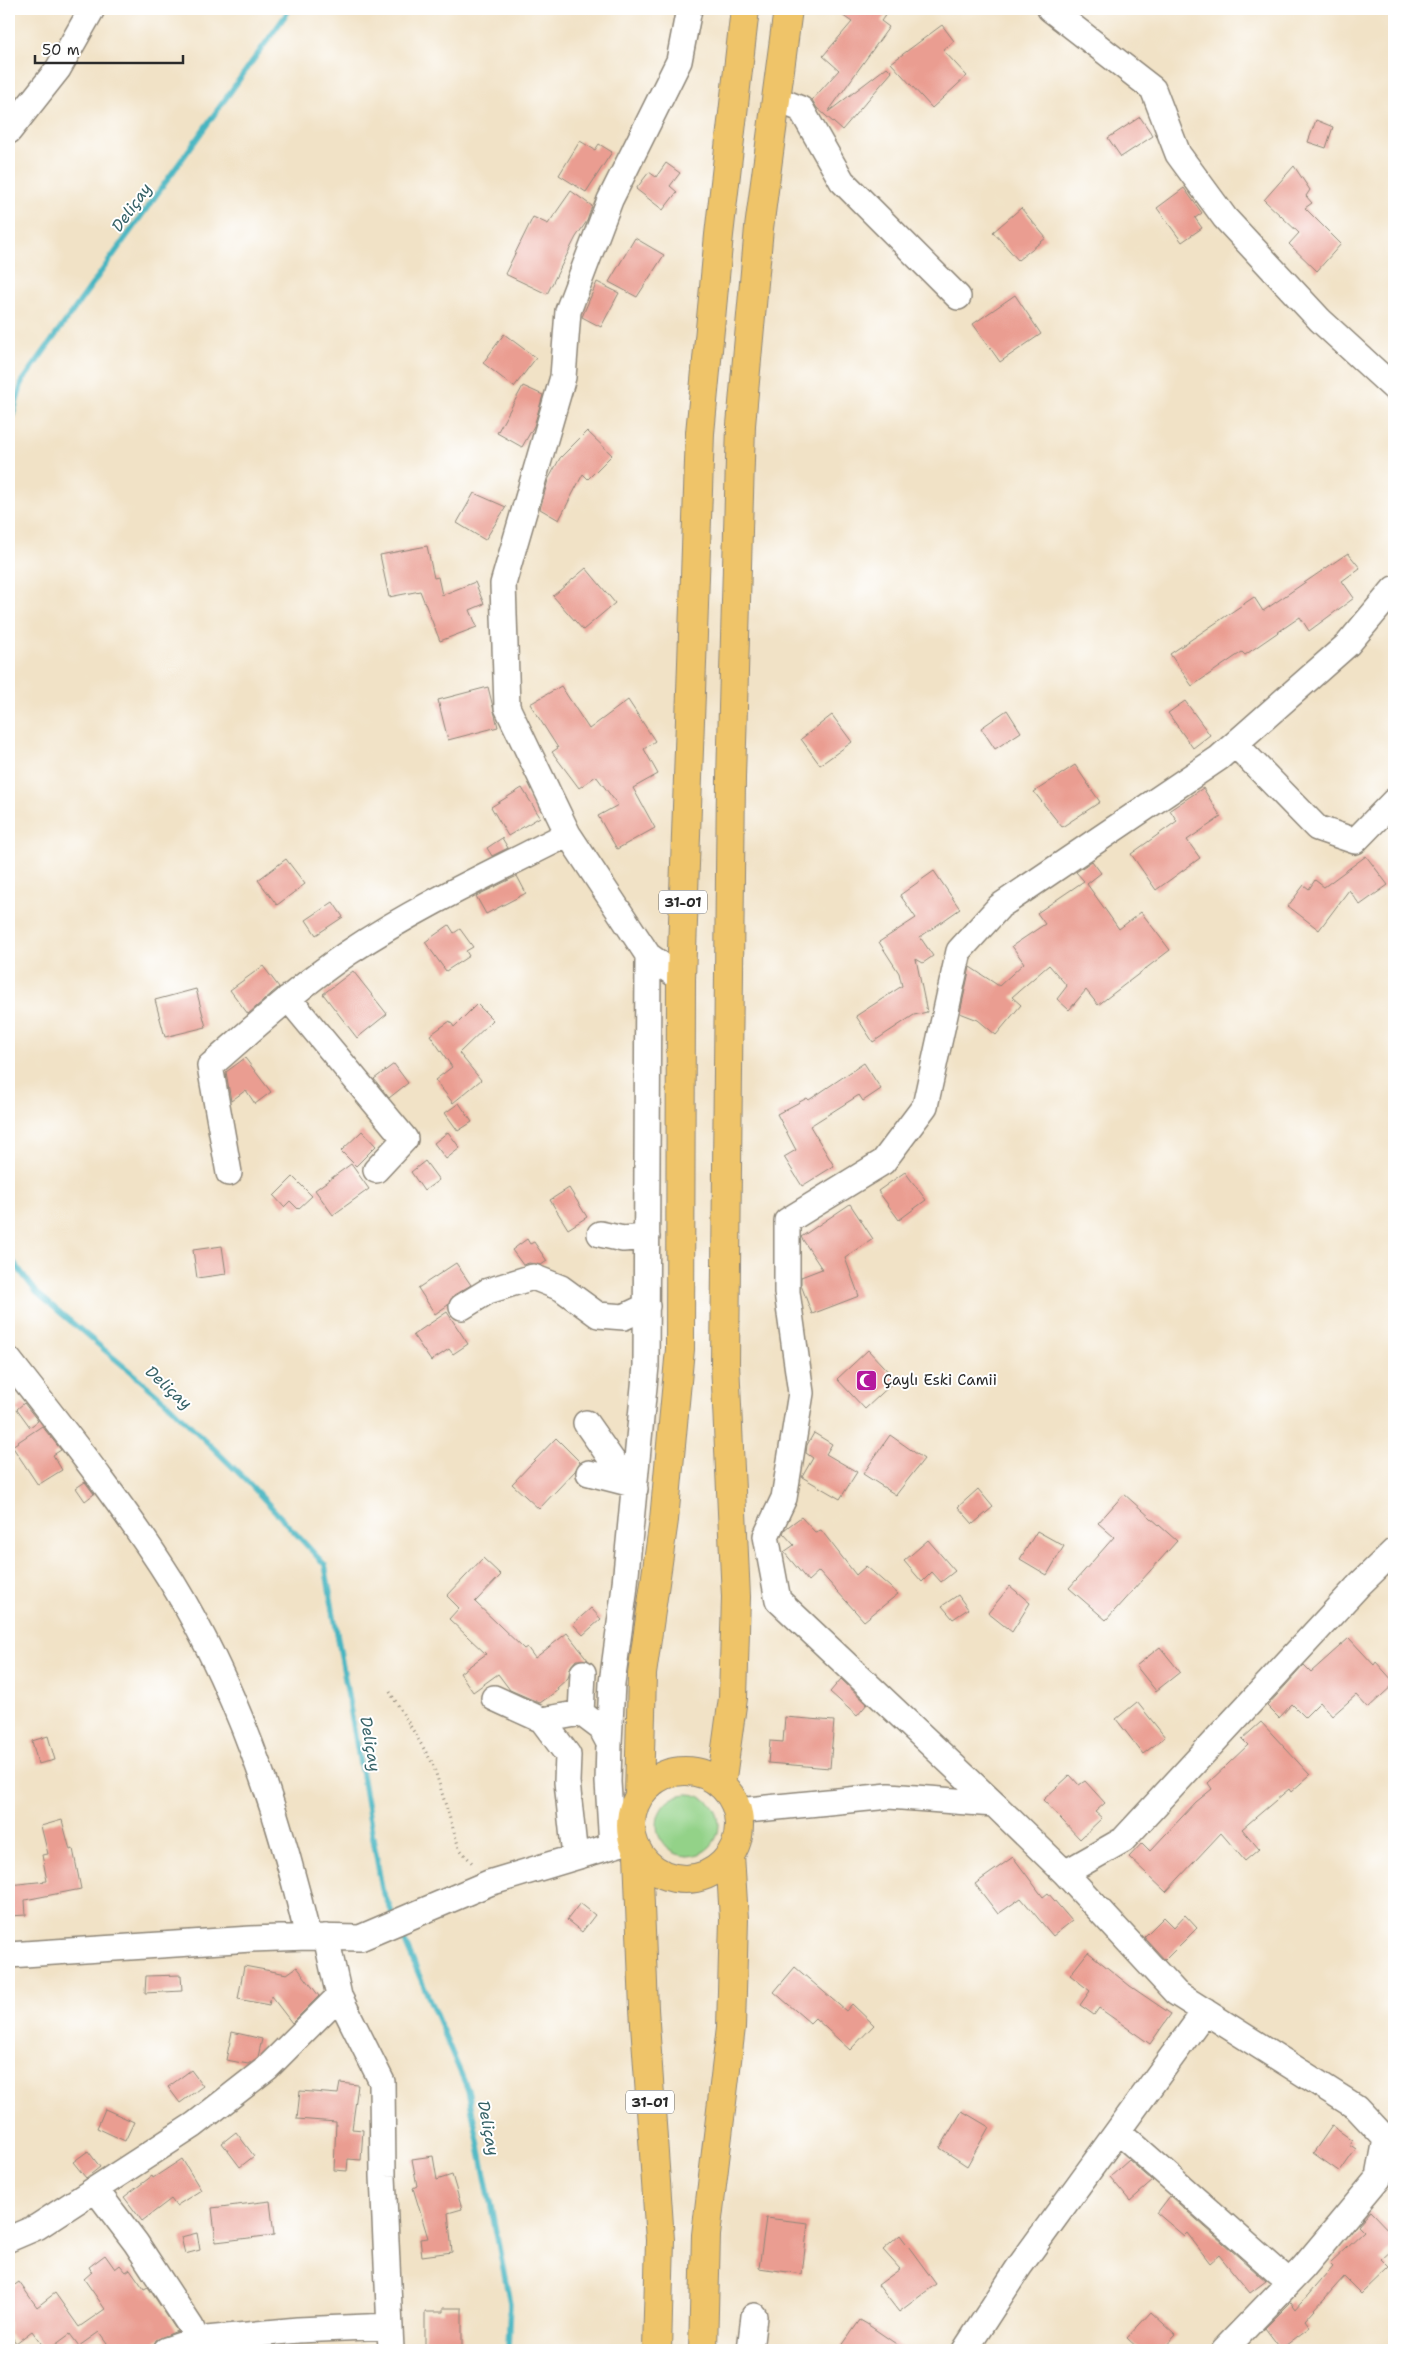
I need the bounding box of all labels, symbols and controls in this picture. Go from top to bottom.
scale bar [35,32,182,64]
text: 50 m [42,40,80,60]
water label: Deliçay [107,179,156,236]
road number: 31-01 [659,890,707,914]
water label: Deliçay [141,1361,196,1414]
mosque icon: Çaylı Eski Camii [855,1368,879,1392]
place label: Çaylı Eski Camii [883,1370,997,1390]
water label: Deliçay [355,1715,386,1773]
road number: 31-01 [626,2090,674,2114]
water label: Deliçay [473,2099,504,2157]

